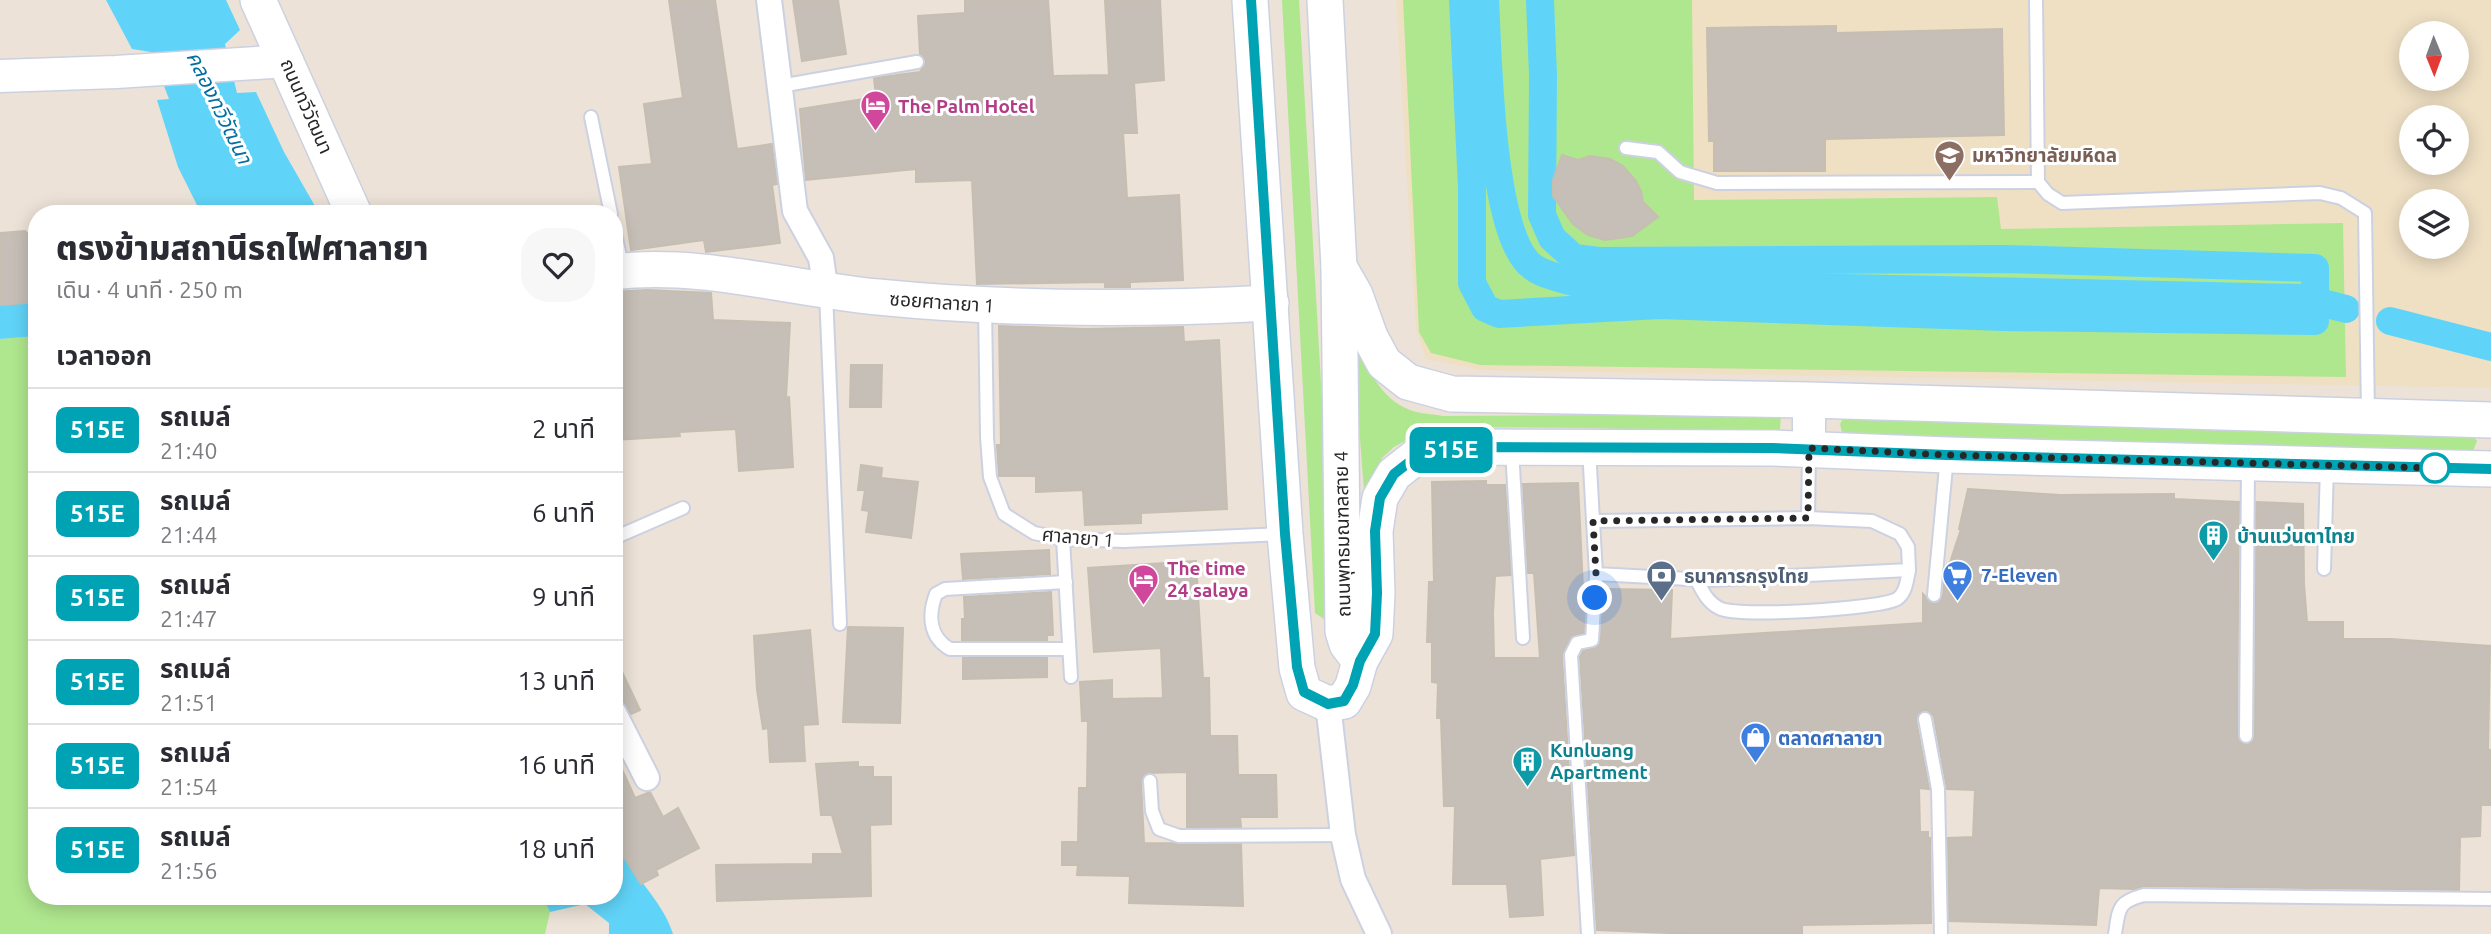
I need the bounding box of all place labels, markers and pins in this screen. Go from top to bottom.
hotel icon: The Palm Hotel [858,89,892,133]
place label: The Palm Hotel [898,95,1035,117]
school or university icon: มหาวิทยาลัยมหิดล [1932,138,1966,182]
place label: มหาวิทยาลัยมหิดล [1972,144,2117,166]
unlabelled marker [2420,453,2450,483]
building icon: บ้านแว่นตาไทย [2197,519,2231,563]
place label: บ้านแว่นตาไทย [2237,525,2355,547]
place label: The time 24 salaya [1167,557,1249,601]
supermarket icon: 7-Eleven [1941,558,1975,602]
bank icon: ธนาคารกรุงไทย [1644,559,1678,603]
hotel icon: The time 24 salaya [1127,562,1161,606]
place label: 7-Eleven [1981,564,2058,586]
place label: ธนาคารกรุงไทย [1684,565,1809,588]
shop icon: ตลาดศาลายา [1738,721,1772,765]
place label: ตลาดศาลายา [1778,727,1883,749]
place label: Kunluang Apartment [1550,739,1648,783]
building icon: Kunluang Apartment [1510,744,1544,788]

